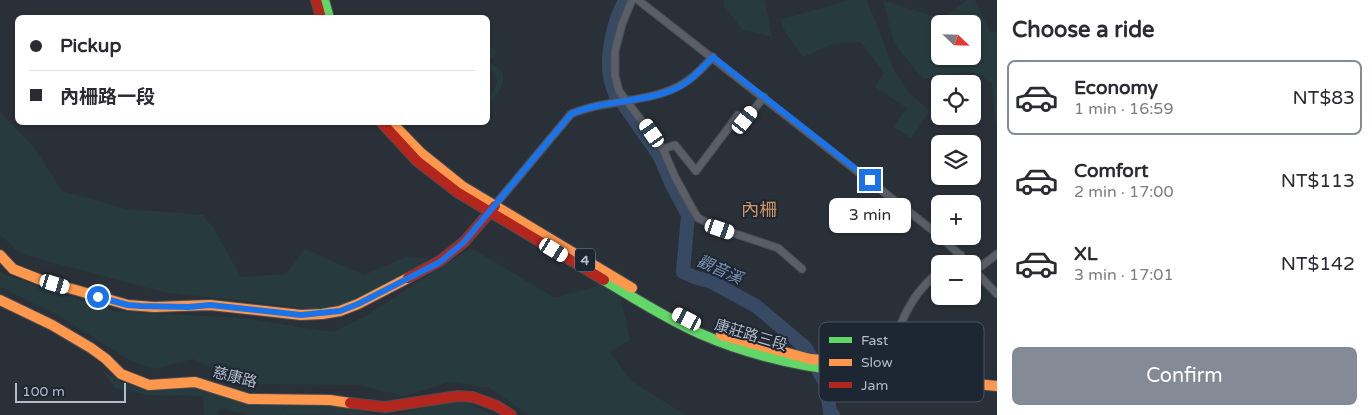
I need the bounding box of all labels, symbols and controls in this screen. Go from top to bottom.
north arrow [931,15,981,65]
map controls [931,15,981,305]
text: Choose a ride [1012,17,1155,43]
text: Pickup [60,35,121,57]
button: locate [931,75,981,125]
icon: car [1014,75,1059,120]
text: Economy [1074,77,1158,99]
text: 內柵路一段 [60,86,155,108]
text: NT$83 [1293,87,1355,109]
text: 1 min · 16:59 [1074,99,1173,119]
car [729,104,760,136]
car [637,116,666,150]
button: layers [931,135,981,185]
icon: car [1014,158,1059,203]
text: Comfort [1074,160,1148,182]
route end [859,169,881,191]
text: NT$113 [1281,170,1355,192]
text: 2 min · 17:00 [1074,182,1173,202]
button: + [931,195,981,245]
callout: 3 min [829,198,911,232]
district label: 內柵 [741,199,777,221]
text: 3 min [849,205,891,225]
car [703,217,736,241]
car [537,236,570,264]
icon: car [1014,241,1059,286]
text: XL [1074,243,1098,265]
road number: 4 [575,248,595,272]
water label: 觀音溪 [694,251,747,290]
text: NT$142 [1281,253,1355,275]
button: − [931,255,981,305]
text: 3 min · 17:01 [1074,265,1173,285]
car [38,272,71,296]
route start [87,286,109,308]
car [670,306,703,332]
street label: 康莊路三段 [712,315,790,355]
legend [819,322,984,402]
text: Fast [861,332,889,349]
button: Confirm [1012,347,1357,405]
text: Slow [861,354,893,371]
street label: 慈康路 [211,363,259,391]
text: Jam [861,377,888,394]
scale bar [15,380,126,403]
text: 100 m [22,383,65,400]

